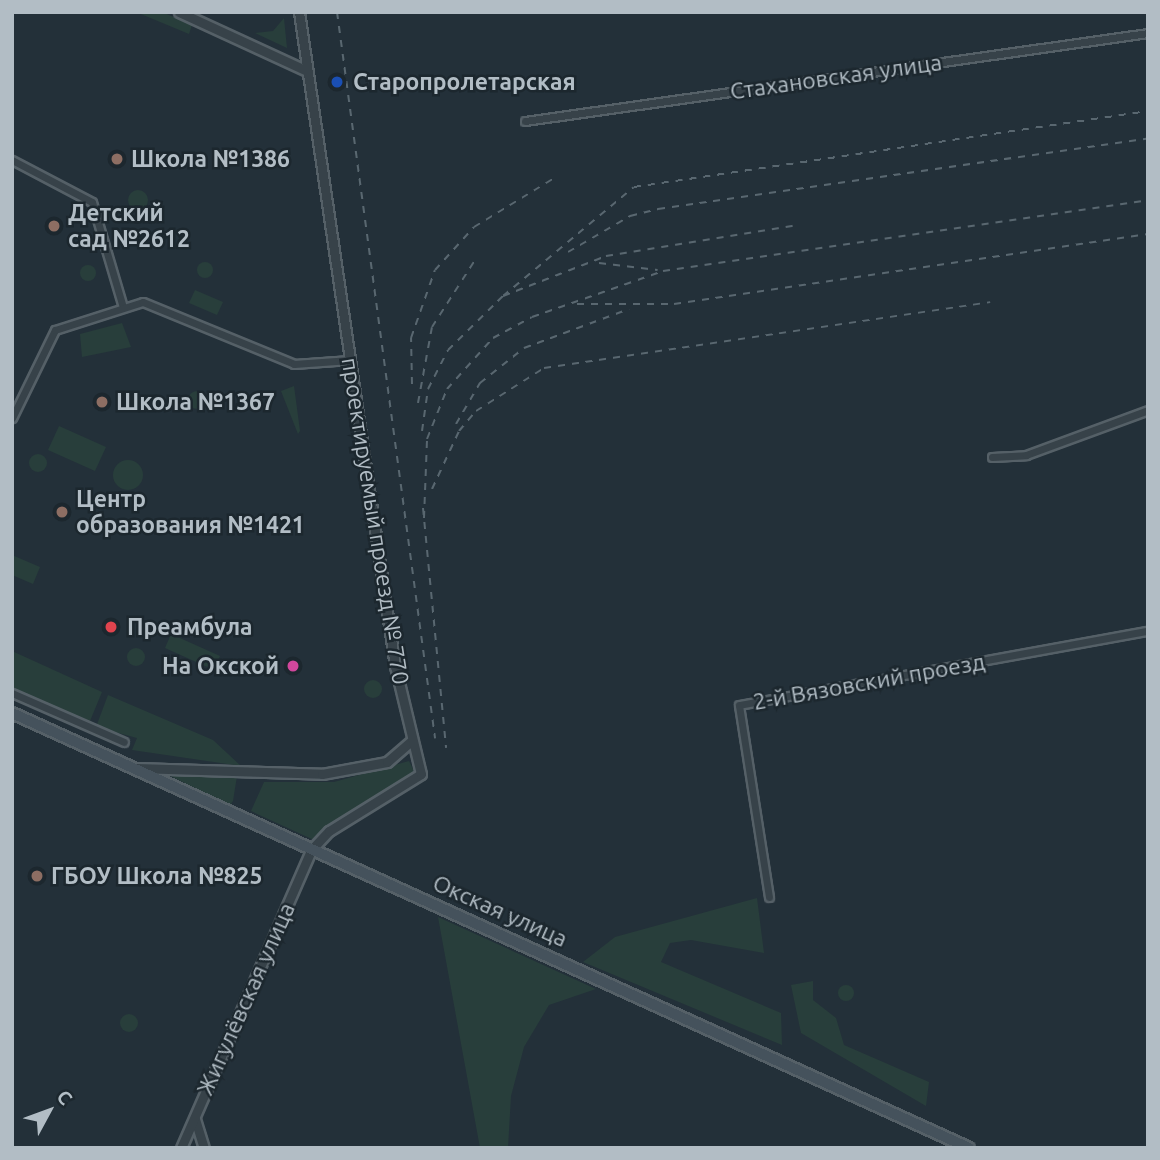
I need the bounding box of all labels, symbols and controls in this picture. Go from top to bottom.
street label: Стахановская улица [728,48,944,106]
place label: Старопролетарская [353,68,576,96]
marker: Старопролетарская [327,72,347,92]
place label: Школа №1386 [131,145,290,173]
marker: Школа №1386 [109,151,125,167]
place label: Детский сад №2612 [68,199,190,253]
marker: Детский сад №2612 [46,218,62,234]
street label: проектируемый проезд № 770 [336,356,414,686]
place label: Школа №1367 [116,388,275,416]
marker: Школа №1367 [94,394,110,410]
place label: Центр образования №1421 [76,485,305,539]
marker: Центр образования №1421 [54,504,70,520]
place label: Преамбула [127,613,253,641]
marker: Преамбула [101,617,121,637]
street label: 2-й Вязовский проезд [751,648,987,716]
place label: На Окской [162,652,279,680]
marker: На Окской [285,658,301,674]
place label: ГБОУ Школа №825 [51,862,262,890]
marker: ГБОУ Школа №825 [29,868,45,884]
street label: Окская улица [428,869,572,953]
street label: Жигулёвская улица [191,899,301,1099]
north arrow [14,1076,84,1146]
text: С [53,1085,77,1109]

